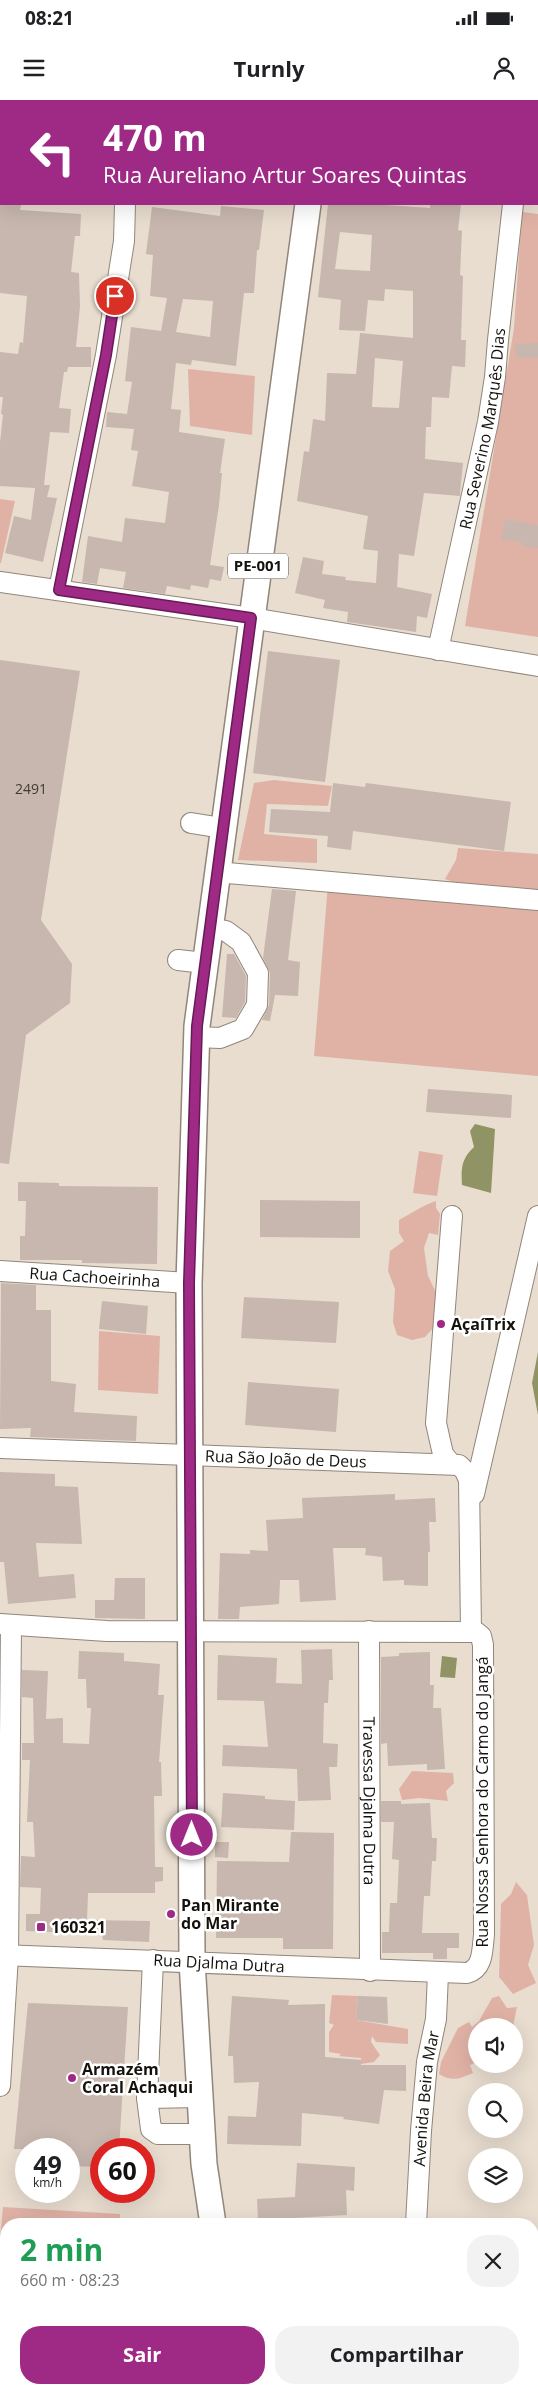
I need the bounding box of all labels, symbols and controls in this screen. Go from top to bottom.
text: 08:21 [25,5,74,31]
text: Turnly [234,53,304,83]
icon: menu [20,54,48,82]
icon: person [490,54,518,82]
text: 470 m [103,114,207,161]
icon: left [20,120,85,185]
text: Rua Aureliano Artur Soares Quintas [103,159,467,189]
pin [94,275,136,317]
icon: arrive [101,282,129,310]
street label: Rua Severino Marquês Dias [454,327,510,531]
road number: PE-001 [228,554,288,578]
house number: 2491 [15,779,47,798]
street label: Rua Cachoeirinha [29,1262,161,1292]
place label: AçaíTrix [451,1313,516,1335]
marker: AçaíTrix [435,1318,447,1330]
street label: Rua São João de Deus [205,1445,367,1473]
street label: Rua Nossa Senhora do Carmo do Jangá [471,1656,493,1948]
street label: Travessa Djalma Dutra [358,1717,381,1885]
position arrow [165,1808,217,1860]
place label: Pan Mirante do Mar [181,1894,279,1934]
marker: Pan Mirante do Mar [165,1908,177,1920]
place label: 160321 [51,1916,106,1938]
marker: 160321 [35,1921,47,1933]
street label: Rua Djalma Dutra [153,1949,285,1977]
map controls [468,2018,523,2203]
button: sound [468,2018,523,2073]
street label: Avenida Beira Mar [408,2028,444,2167]
place label: Armazém Coral Achaqui [82,2058,193,2098]
marker: Armazém Coral Achaqui [66,2072,78,2084]
button: search [468,2083,523,2138]
speed limit sign: 60 [90,2138,155,2203]
text: 49 [33,2147,62,2181]
button: layers [468,2148,523,2203]
text: km/h [33,2174,62,2191]
text: 2 min [20,2229,103,2270]
button: close [467,2235,519,2287]
text: 660 m · 08:23 [20,2269,120,2291]
button: Sair [20,2326,265,2384]
button: Compartilhar [275,2326,519,2384]

